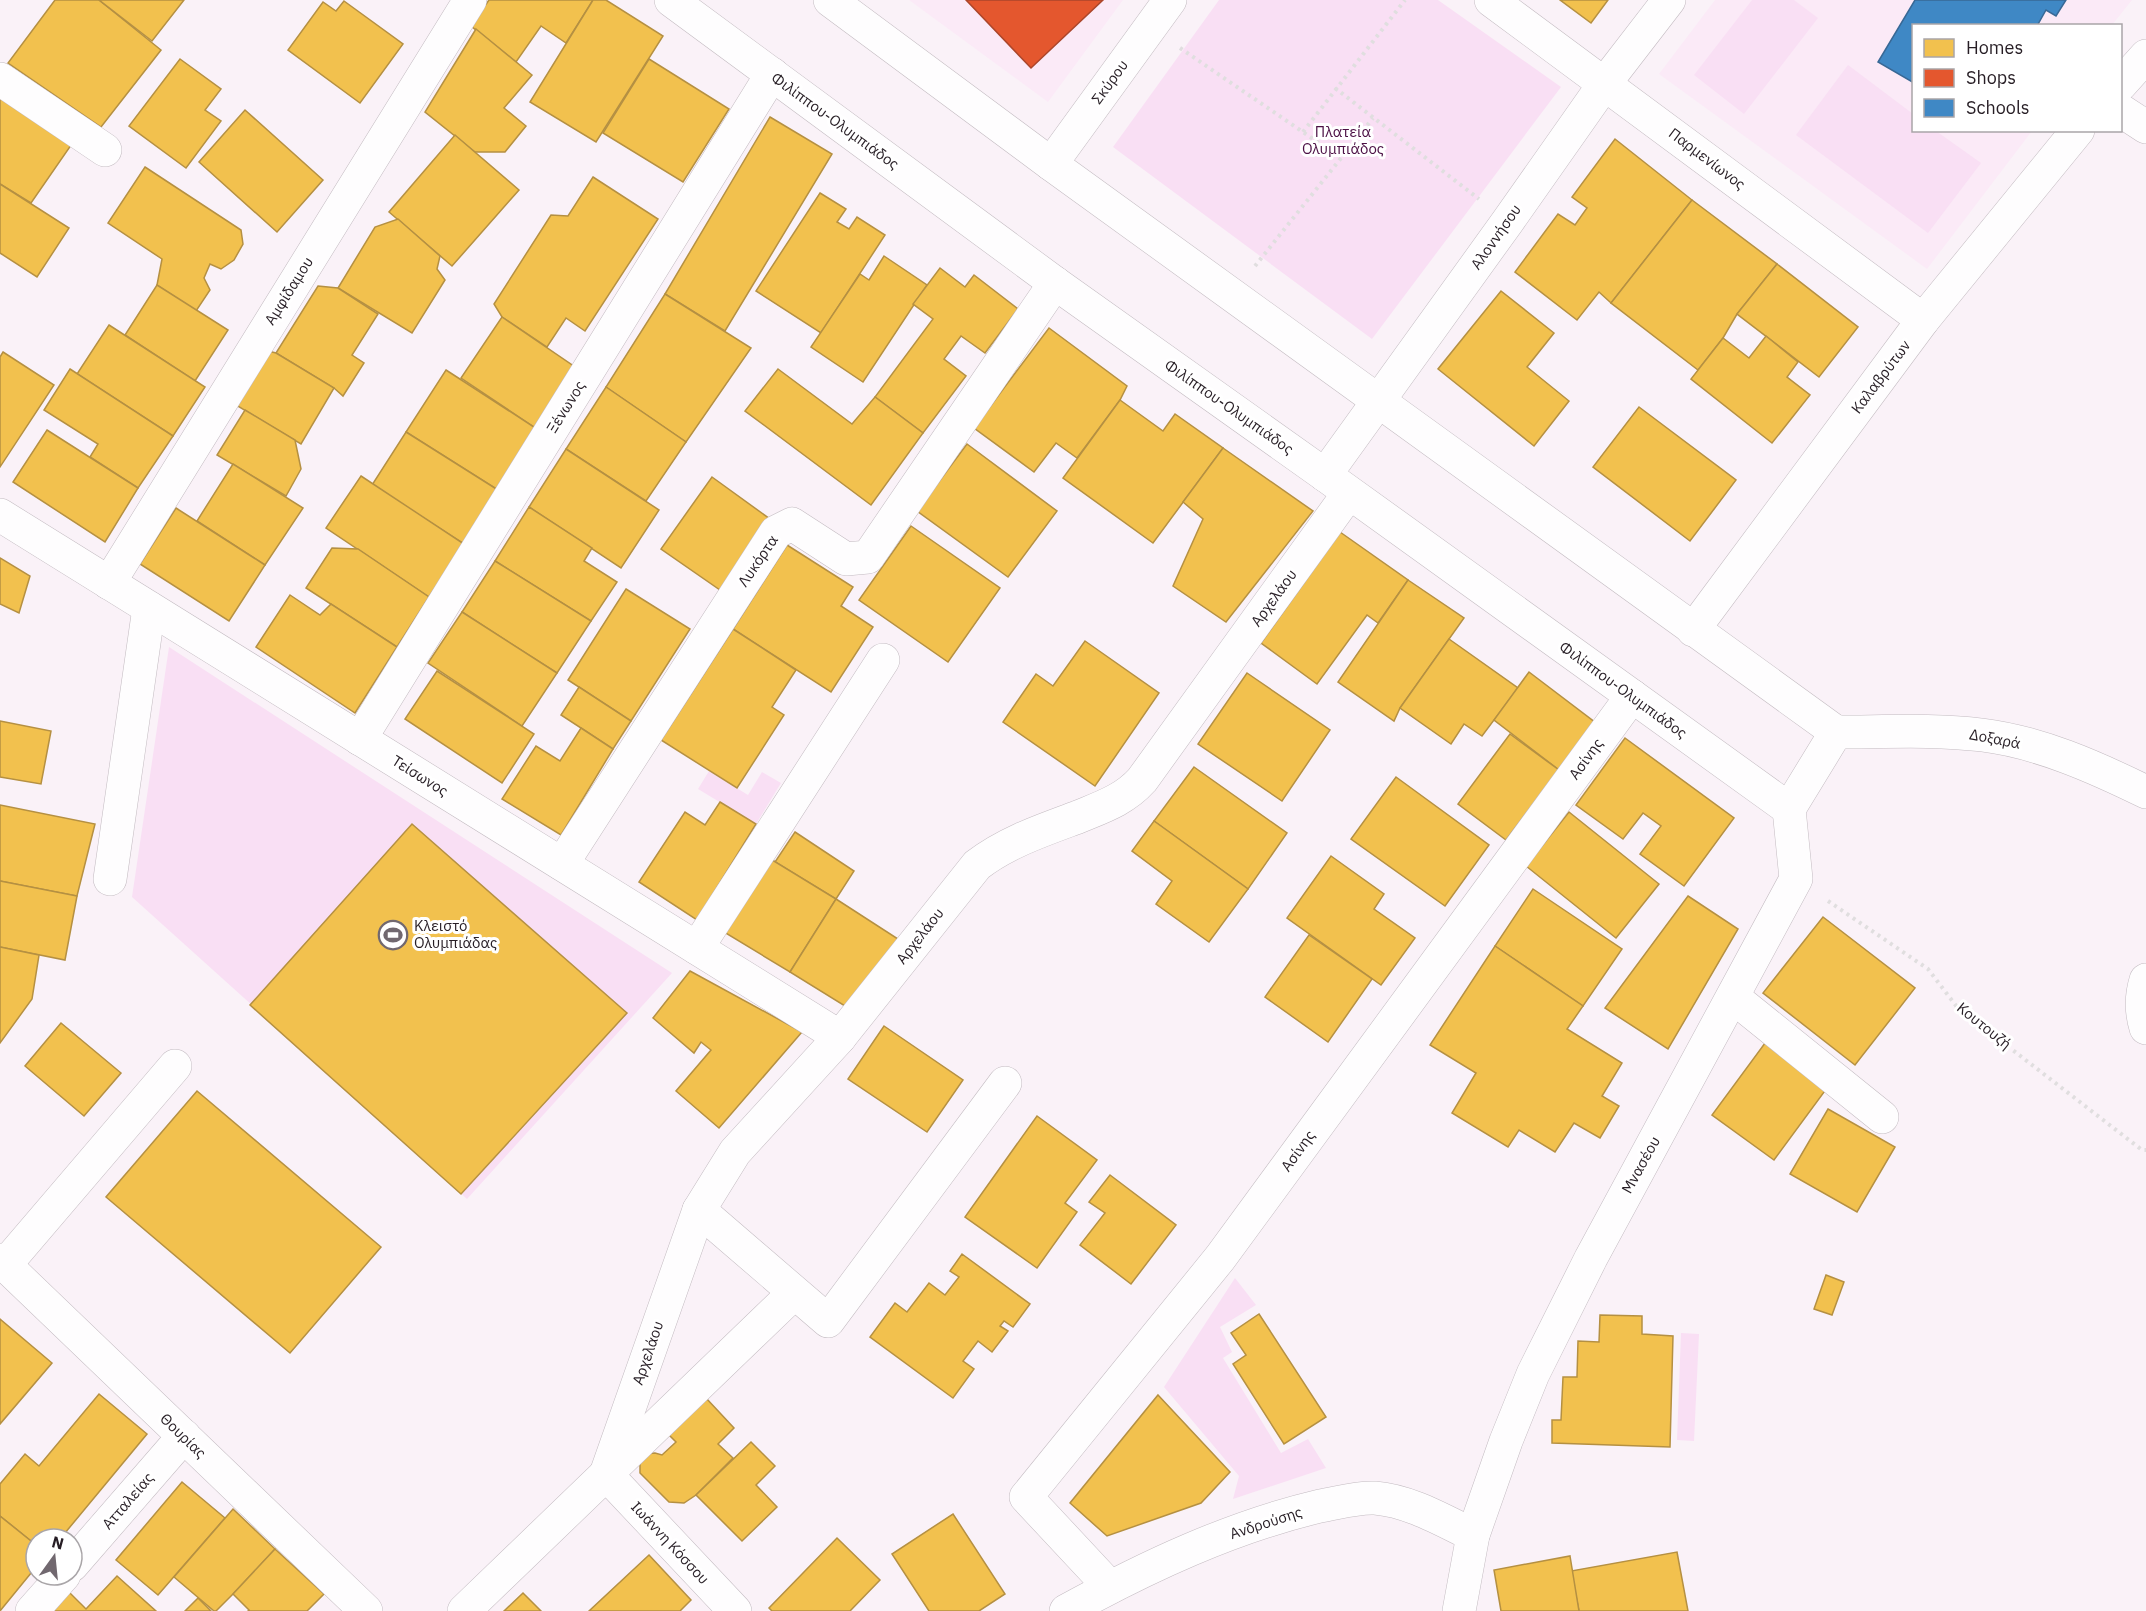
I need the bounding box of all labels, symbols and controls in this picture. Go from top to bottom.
legend [1912,24,2122,132]
text: Homes [1966,36,2023,59]
street label: Σκύρου [1087,56,1132,108]
text: Shops [1966,66,2016,89]
street label: Φιλίππου-Ολυμπιάδος [768,68,903,173]
text: Schools [1966,96,2030,119]
park label: Πλατεία Ολυμπιάδος [1302,122,1384,158]
street label: Παρμενίωνος [1665,124,1749,194]
street label: Αλοννήσου [1466,200,1525,273]
street label: Αμφίδαμου [260,253,317,328]
street label: Καλαβρύτων [1847,336,1915,417]
street label: Φιλίππου-Ολυμπιάδος [1161,355,1298,458]
street label: Ξένωνος [542,377,589,436]
street label: Λυκόρτα [733,531,782,590]
street label: Αρχελάου [1246,565,1301,630]
street label: Φιλίππου-Ολυμπιάδος [1556,637,1691,742]
street label: Δοξαρά [1968,724,2023,753]
street label: Ασίνης [1564,734,1607,783]
street label: Τείσωνος [389,751,452,800]
street label: Αρχελάου [892,904,948,968]
place label: Κλειστό Ολυμπιάδας [414,916,497,952]
sports icon: Κλειστό Ολυμπιάδας [377,919,409,951]
street label: Κουτουζή [1953,998,2015,1053]
street label: Ασίνης [1276,1126,1319,1175]
street label: Μνασέου [1617,1133,1664,1197]
street label: Αρχελάου [628,1318,667,1387]
street label: Θουρίας [156,1409,210,1462]
street label: Ατταλείας [98,1468,158,1533]
street label: Ιωάννη Κόσσου [627,1497,714,1588]
street label: Ανδρούσης [1227,1502,1304,1543]
north arrow [24,1527,84,1587]
text: N [50,1531,66,1554]

